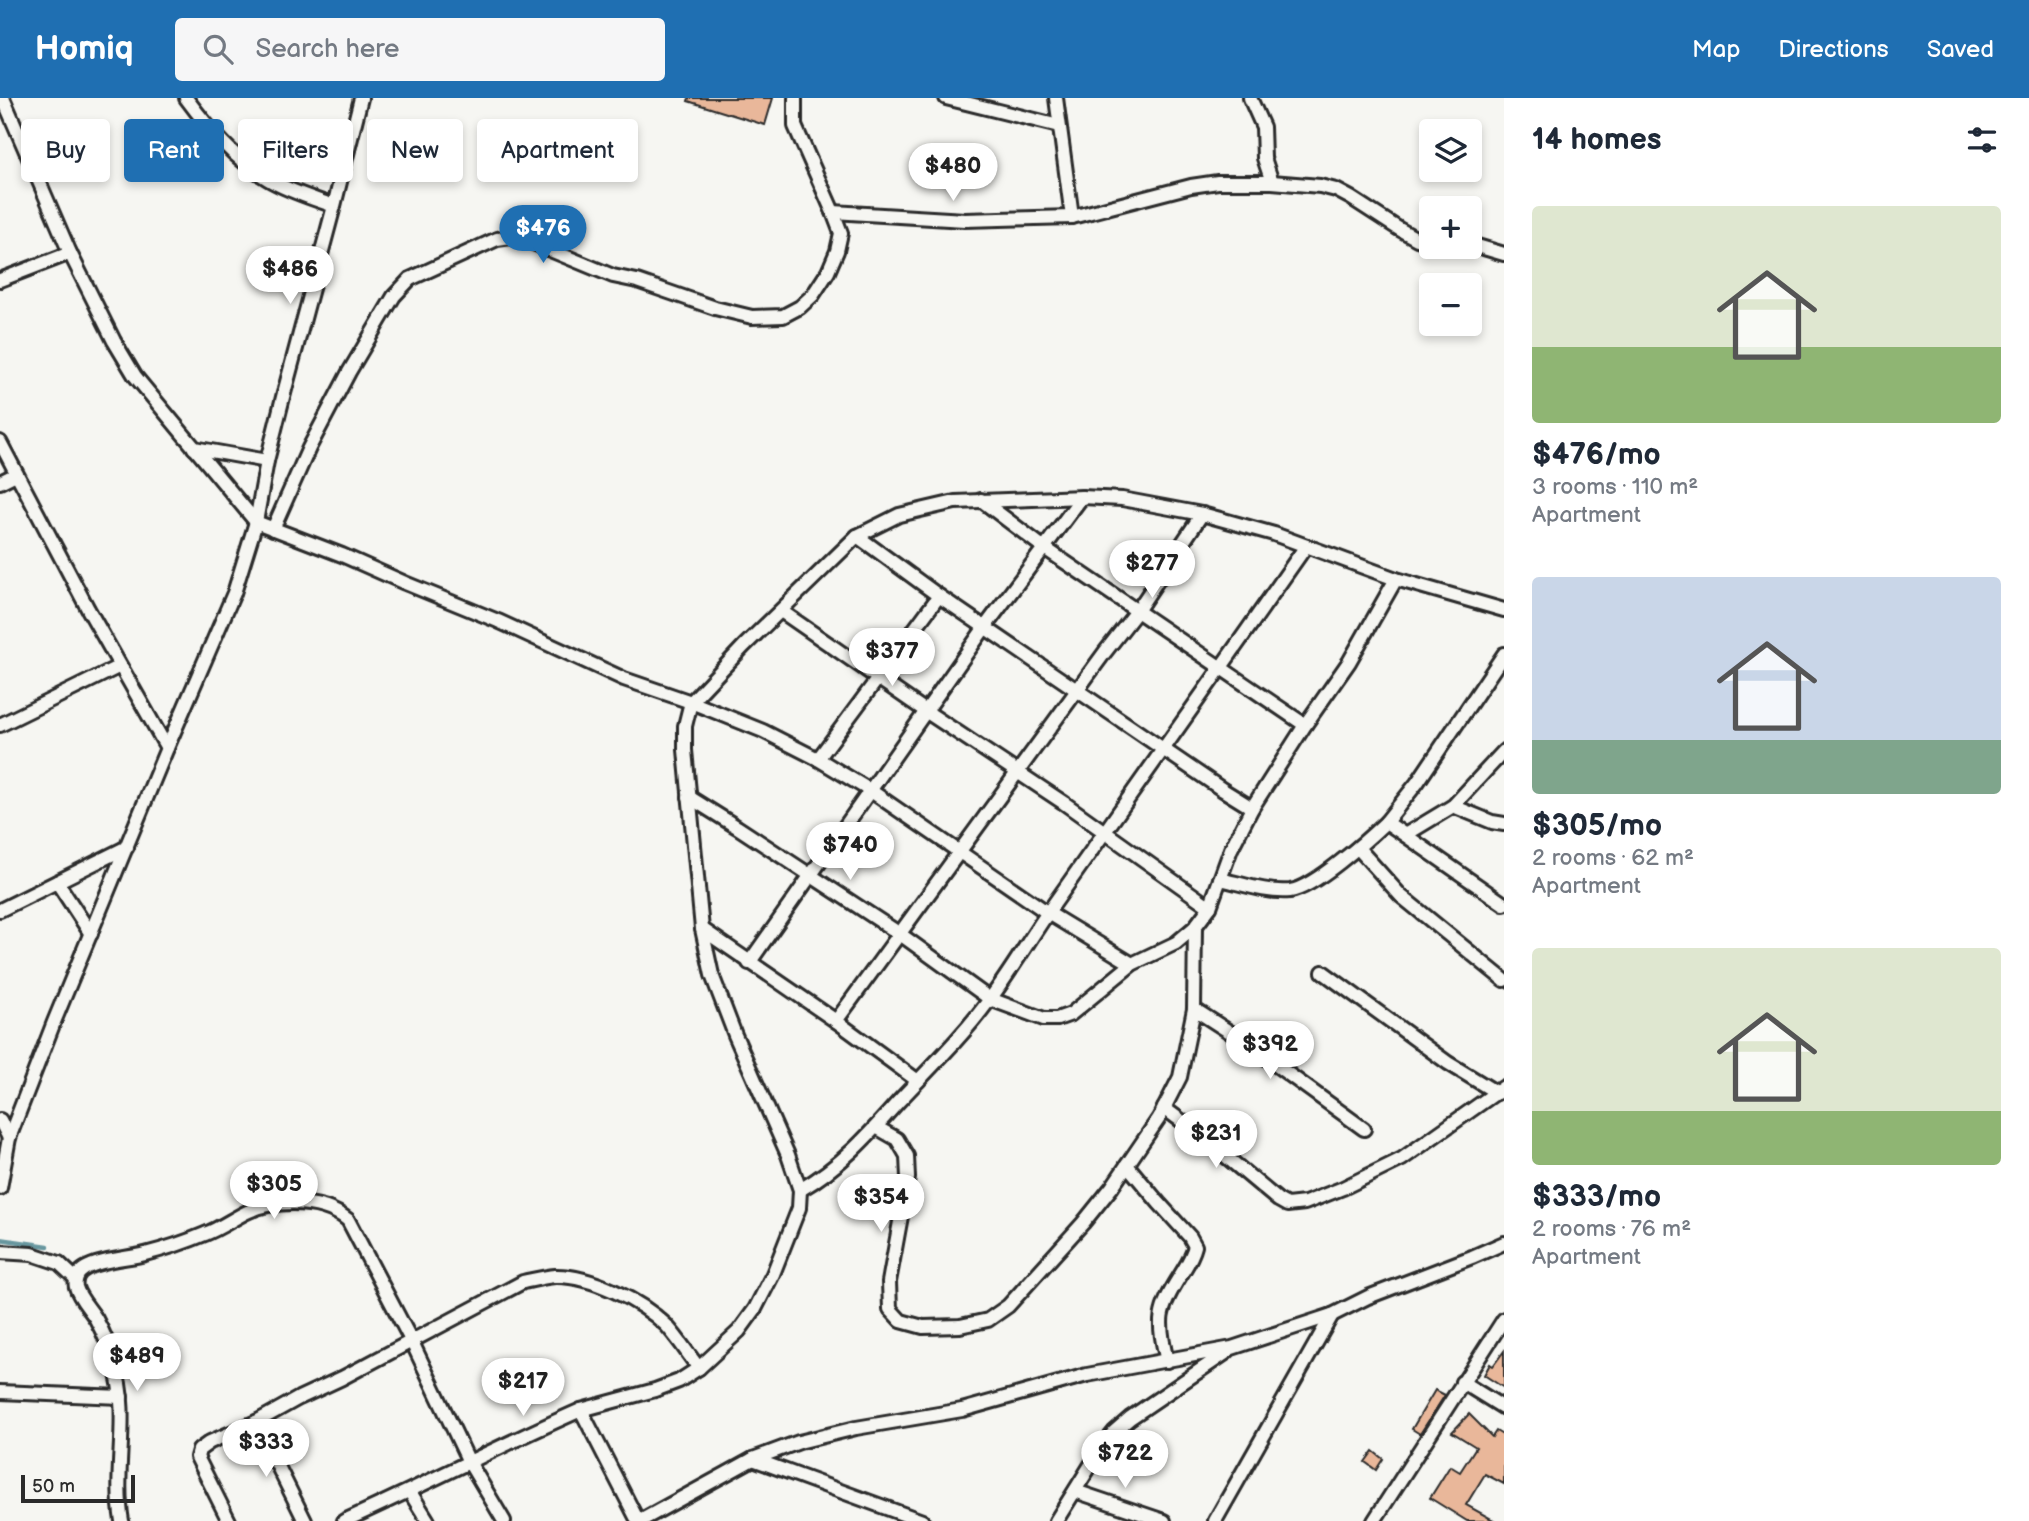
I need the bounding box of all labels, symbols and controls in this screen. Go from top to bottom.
search box [175,18,665,81]
text: Homiq [35,29,133,69]
icon: search [199,30,237,68]
text: Search here [255,34,400,65]
text: Map [1692,35,1740,64]
text: Directions [1778,35,1889,64]
text: Saved [1927,35,1994,64]
chip: Buy [21,119,110,182]
chip: Rent [124,119,224,182]
chip: Filters [238,119,353,182]
chip: New [367,119,463,182]
chip: Apartment [477,119,638,182]
map controls [1419,119,1482,336]
button: layers [1419,119,1482,182]
icon: filters [1963,121,2001,159]
text: 14 homes [1532,122,1661,158]
pin: $480 [912,144,994,203]
text: $480 [925,152,981,180]
button: + [1419,196,1482,259]
pin: $476 [502,206,584,265]
text: $476 [515,214,571,242]
pin: $486 [249,246,331,306]
icon: home [1704,252,1830,378]
text: $486 [262,255,318,283]
button: − [1419,273,1482,336]
text: $476/mo [1532,437,1661,473]
text: 3 rooms · 110 m² [1532,473,1698,501]
text: Apartment [1532,501,1641,529]
pin: $277 [1111,540,1193,600]
text: $277 [1125,549,1179,577]
icon: home [1704,623,1830,749]
pin: $377 [851,628,933,688]
text: $377 [865,637,919,665]
text: $305/mo [1532,808,1662,844]
pin: $740 [809,822,891,882]
text: $740 [822,831,878,859]
text: 2 rooms · 62 m² [1532,844,1694,872]
text: Apartment [1532,872,1641,900]
icon: home [1704,994,1830,1120]
pin: $392 [1229,1021,1311,1081]
text: $392 [1242,1030,1298,1058]
pin: $231 [1175,1110,1257,1170]
text: $231 [1190,1119,1242,1147]
pin: $305 [233,1162,315,1221]
text: $305 [246,1170,302,1198]
pin: $354 [840,1174,922,1234]
text: $333/mo [1532,1179,1661,1215]
text: $354 [853,1183,909,1211]
text: 2 rooms · 76 m² [1532,1215,1691,1243]
text: Apartment [1532,1243,1641,1271]
pin: $489 [96,1334,178,1393]
text: $489 [109,1342,165,1370]
pin: $217 [482,1358,564,1418]
text: $217 [498,1367,548,1395]
pin: $333 [225,1420,307,1479]
text: $333 [238,1428,294,1456]
pin: $722 [1084,1430,1166,1490]
text: $722 [1097,1439,1153,1467]
scale bar [21,1472,135,1504]
text: 50 m [32,1475,75,1498]

